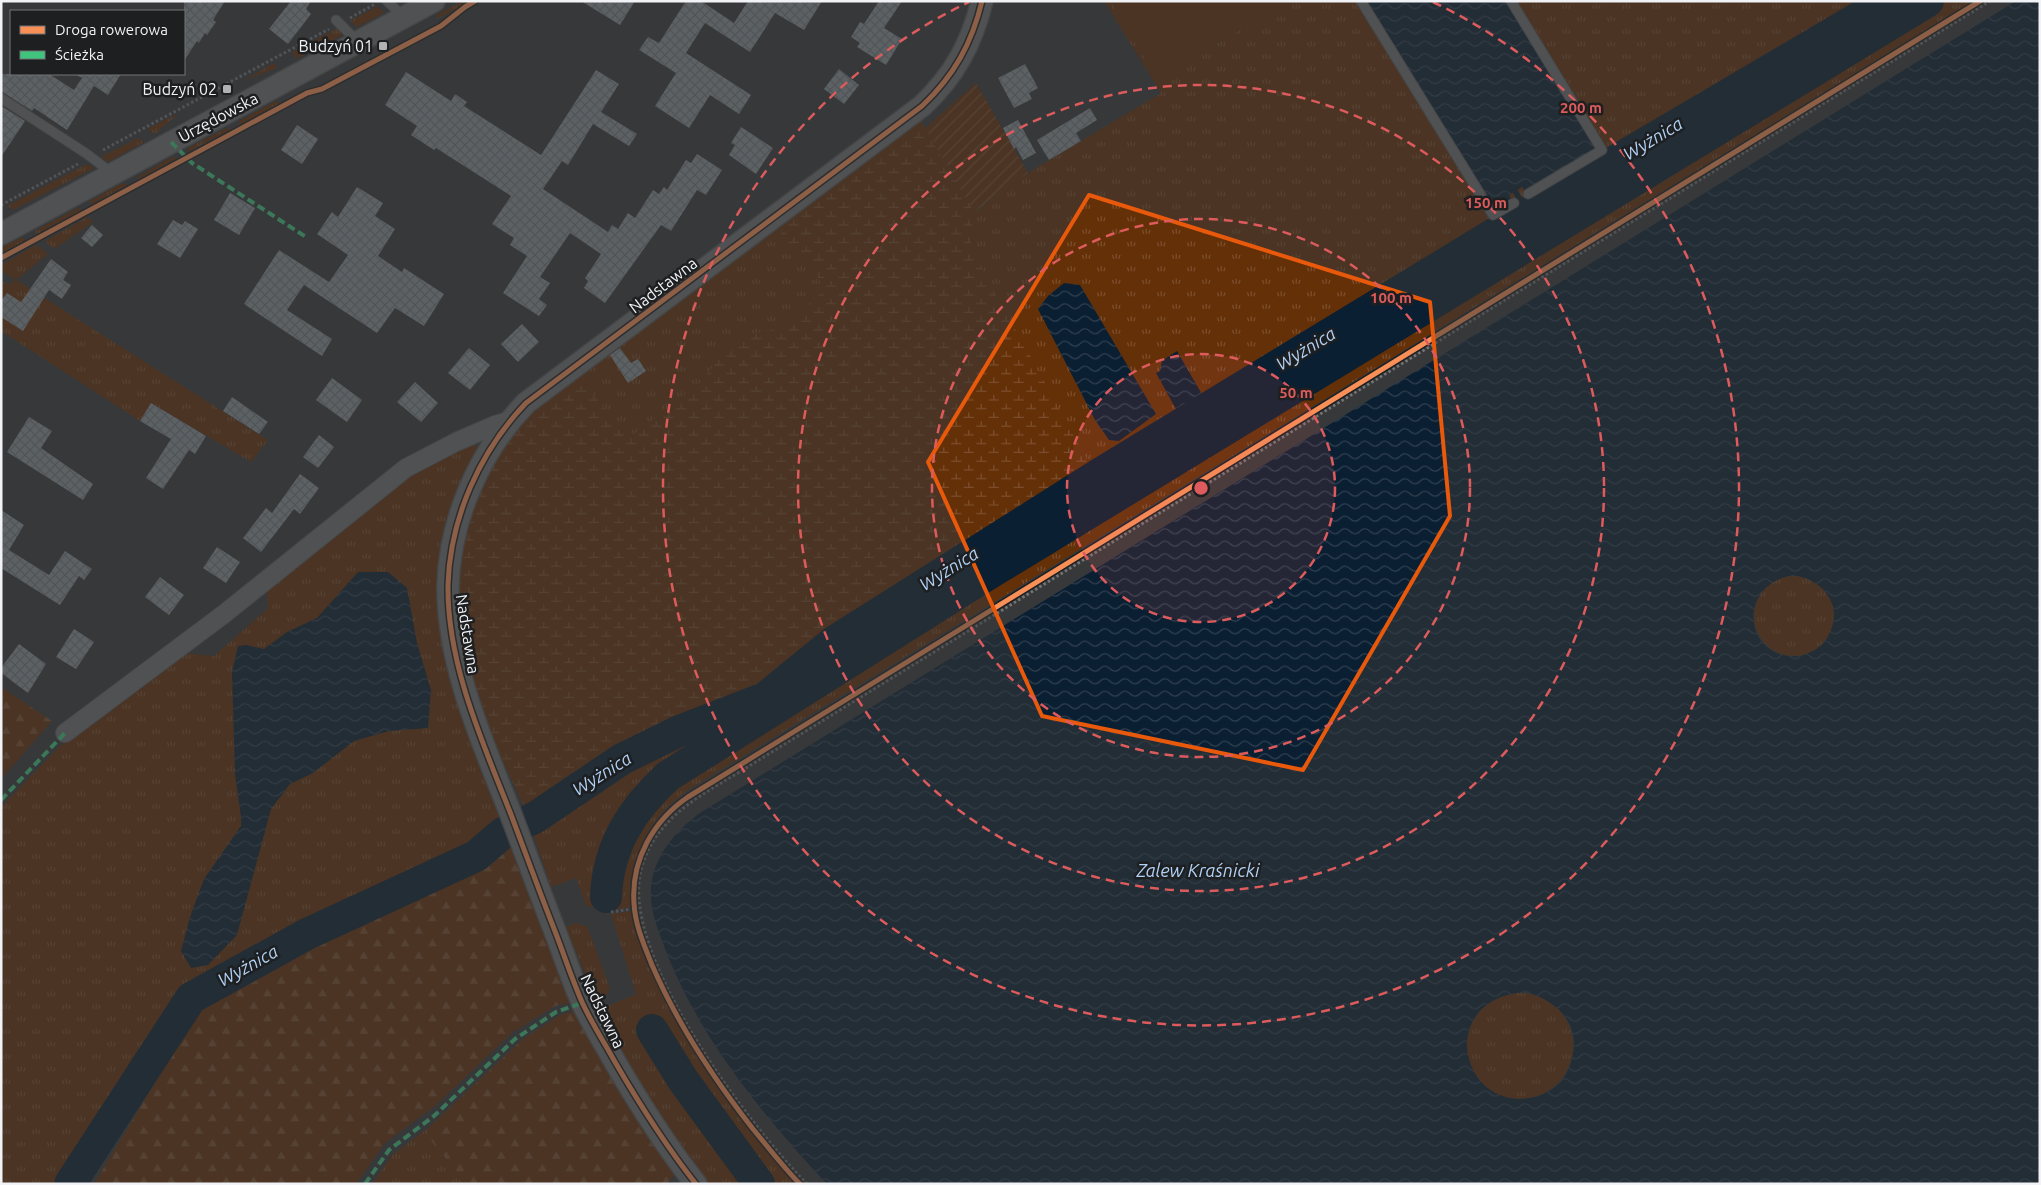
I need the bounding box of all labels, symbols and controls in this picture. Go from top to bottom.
legend [10,10,185,75]
text: Droga rowerowa [55,21,168,38]
place label: Budzyń 01 [298,37,373,55]
marker: Budzyń 01 [377,40,389,52]
text: Ścieżka [55,46,104,63]
place label: Budzyń 02 [142,80,217,98]
marker: Budzyń 02 [221,83,233,95]
street label: Urzędowska [175,89,261,145]
text: 200 m [1560,99,1602,116]
water label: Wyżnica [1619,113,1686,164]
text: 150 m [1465,194,1507,211]
street label: Nadstawna [626,254,700,316]
text: 100 m [1370,289,1412,306]
water label: Wyżnica [1272,323,1339,374]
text: 50 m [1279,384,1313,401]
centre of rings [1192,479,1210,497]
water label: Wyżnica [915,542,982,594]
street label: Nadstawna [453,593,483,675]
water label: Wyżnica [568,747,635,799]
water label: Zalew Kraśnicki [1135,860,1260,880]
water label: Wyżnica [214,940,281,990]
street label: Nadstawna [577,971,629,1051]

